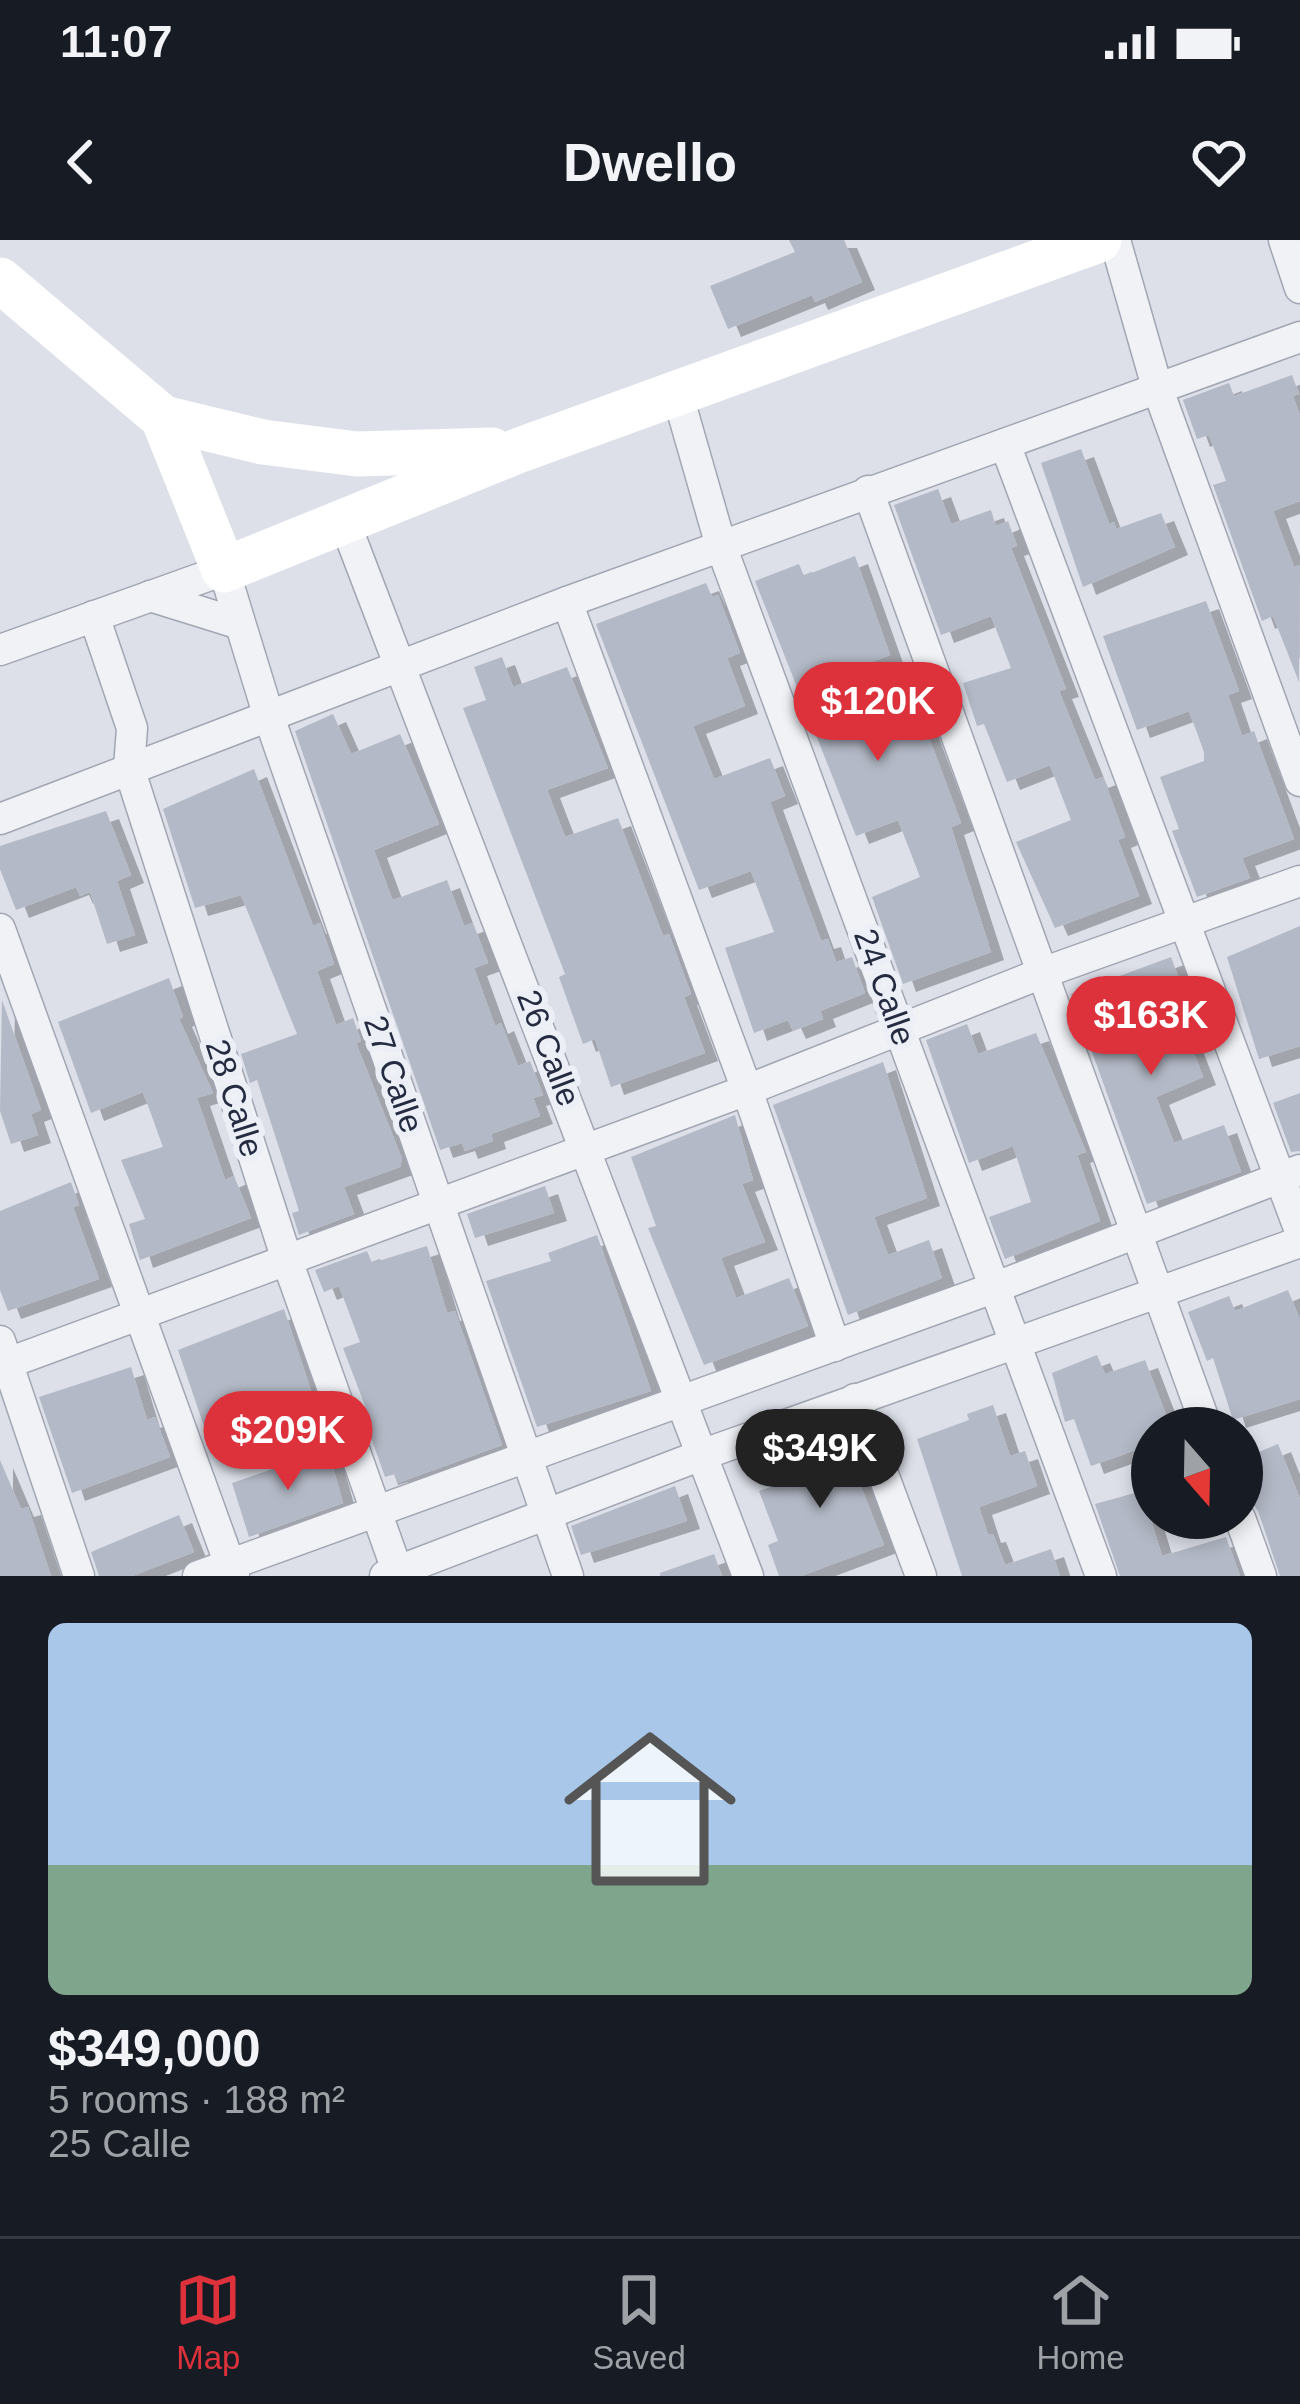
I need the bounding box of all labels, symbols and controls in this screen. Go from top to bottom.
text: 11:07 [60,16,173,67]
icon: back [48,129,114,195]
icon: heart [1186,129,1252,195]
text: Dwello [563,132,737,192]
pin: $120K [794,662,962,764]
text: $120K [821,679,935,722]
street label: 24 Calle [847,924,923,1050]
pin: $163K [1067,976,1235,1078]
street label: 26 Calle [510,985,588,1111]
text: $163K [1094,993,1208,1036]
street label: 27 Calle [357,1011,431,1137]
street label: 28 Calle [199,1035,271,1161]
pin: $209K [204,1391,372,1493]
north arrow [1131,1407,1263,1539]
map controls [1131,1407,1263,1539]
text: $209K [231,1408,345,1451]
pin: $349K [736,1409,904,1511]
text: $349K [763,1426,877,1469]
icon: home [542,1701,758,1917]
text: $349,000 [48,2020,261,2077]
text: 5 rooms · 188 m² [48,2078,345,2121]
text: 25 Calle [48,2122,191,2165]
tab: Map [175,2267,241,2377]
tab: Saved [592,2267,686,2377]
tab: Home [1037,2267,1125,2377]

